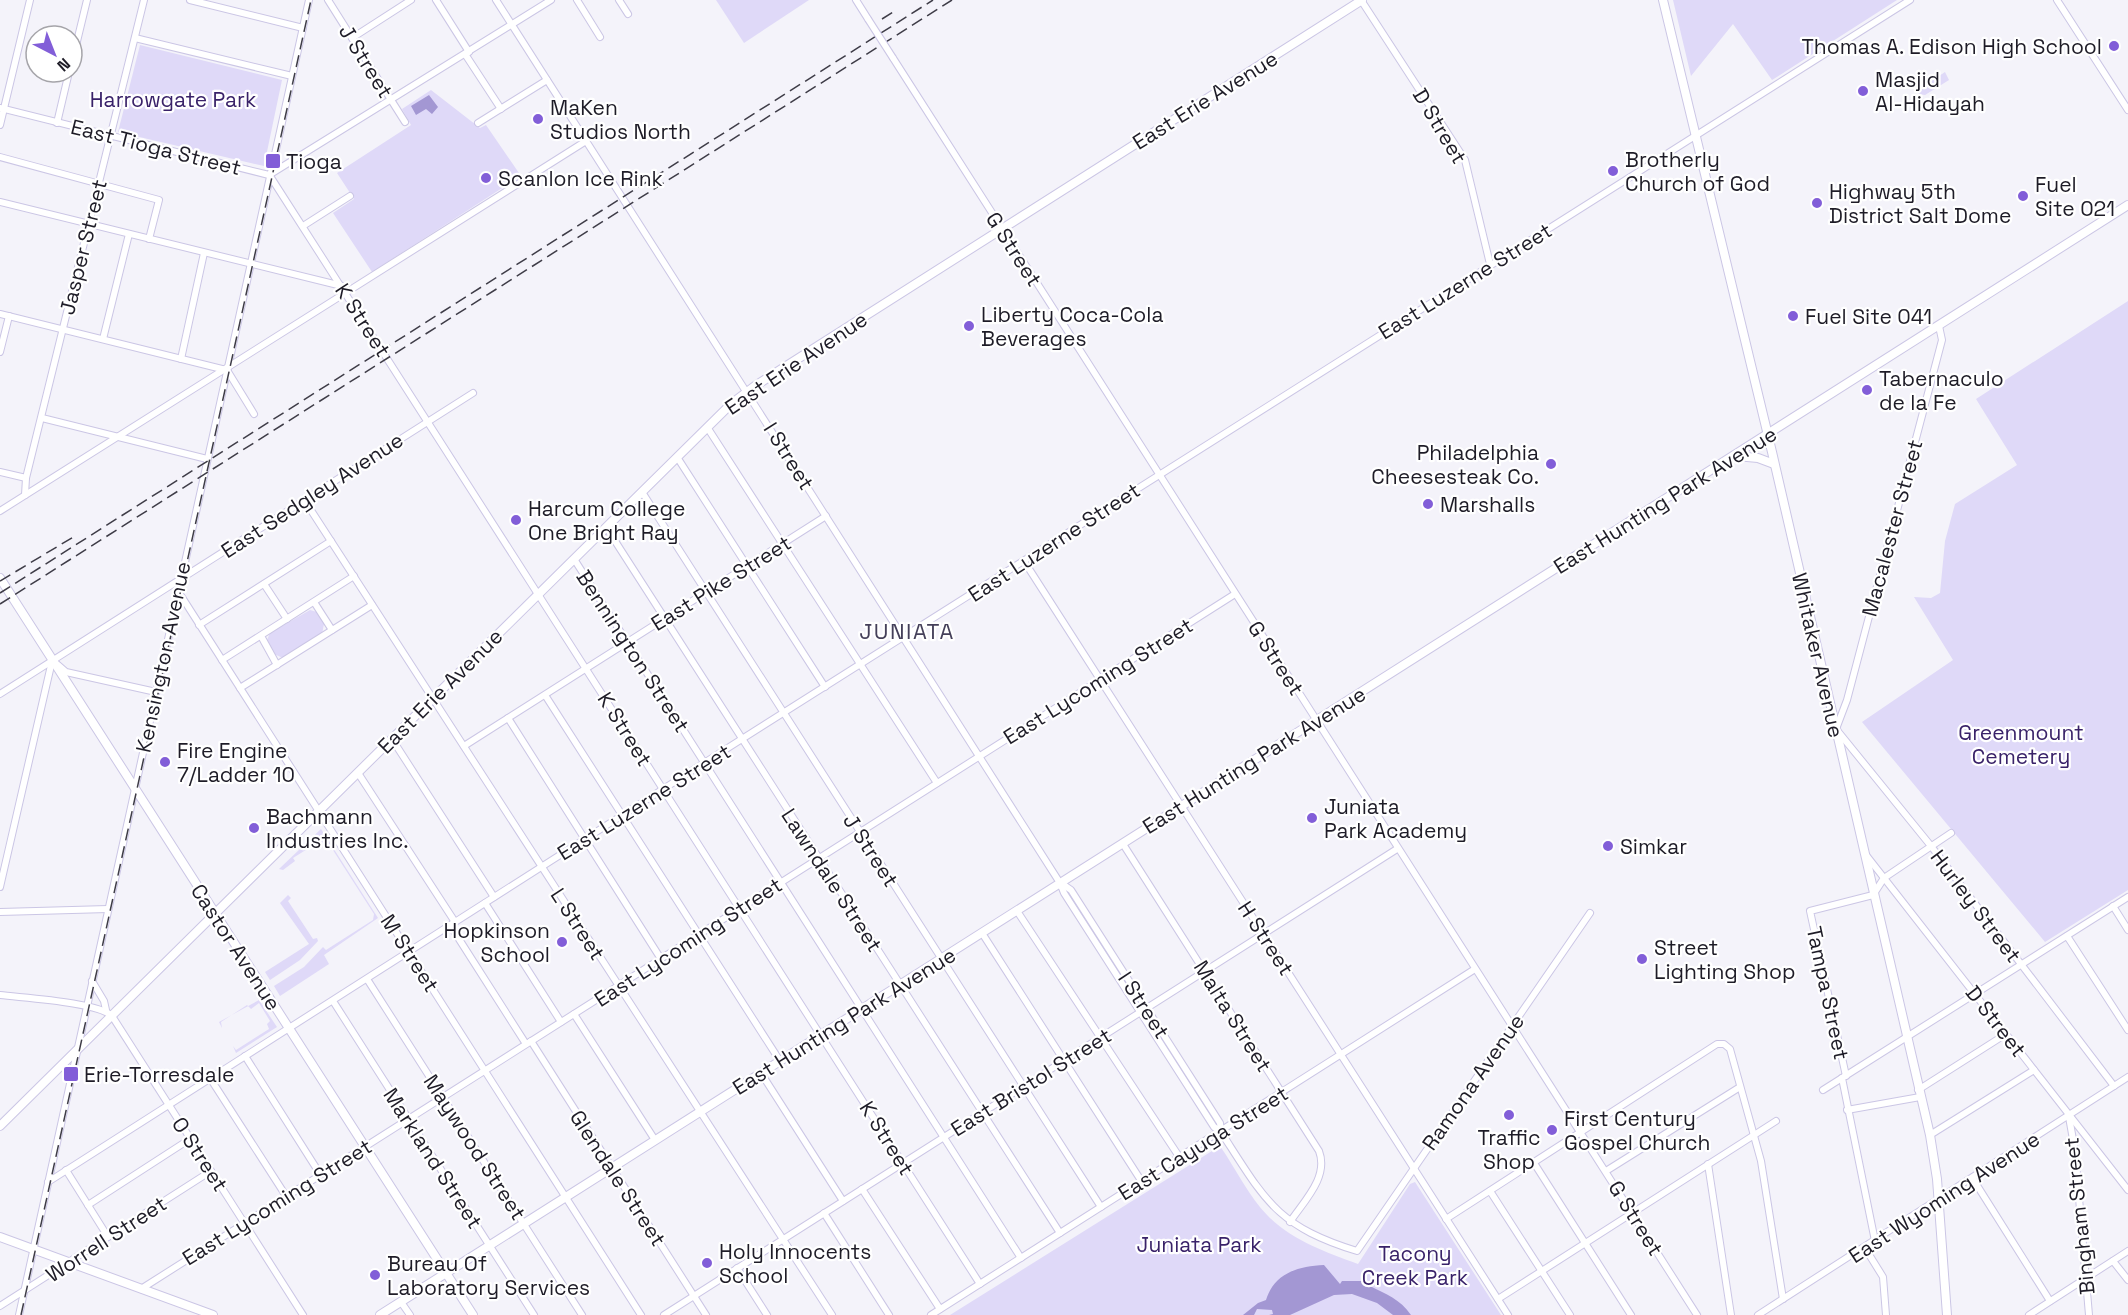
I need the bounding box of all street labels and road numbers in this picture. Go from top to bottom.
street label: J Street [333,19,399,103]
street label: East Erie Avenue [1127,44,1283,156]
street label: D Street [1407,83,1473,169]
street label: East Tioga Street [68,113,244,181]
street label: Jasper Street [53,177,113,317]
street label: G Street [980,207,1048,291]
street label: East Luzerne Street [1373,217,1557,345]
street label: K Street [329,278,397,362]
street label: East Erie Avenue [720,305,872,421]
street label: I Street [758,417,820,495]
street label: East Hunting Park Avenue [1548,420,1782,580]
street label: East Sedgley Avenue [216,426,408,564]
street label: Macalester Street [1855,437,1929,619]
street label: East Luzerne Street [963,476,1145,608]
street label: East Pike Street [646,529,796,637]
street label: Kensington Avenue [130,559,196,755]
street label: Bennington Street [570,565,696,737]
street label: Whitaker Avenue [1786,570,1850,740]
street label: East Lycoming Street [998,612,1198,750]
street label: G Street [1242,616,1310,700]
street label: East Erie Avenue [372,623,508,759]
street label: East Hunting Park Avenue [1137,680,1371,840]
street label: K Street [592,687,658,771]
street label: East Luzerne Street [552,738,736,866]
street label: Lawndale Street [776,803,888,957]
street label: J Street [837,808,905,892]
street label: Hurley Street [1925,844,2027,968]
street label: East Lycoming Street [589,871,787,1013]
street label: Castor Avenue [185,879,287,1015]
street label: L Street [545,883,611,965]
street label: H Street [1232,896,1300,980]
street label: M Street [375,909,445,997]
street label: Tampa Street [1801,924,1855,1062]
street label: East Hunting Park Avenue [727,941,961,1101]
street label: Malta Street [1188,955,1278,1077]
street label: I Street [1112,966,1176,1044]
street label: D Street [1960,980,2032,1062]
street label: Ramona Avenue [1416,1008,1530,1156]
street label: East Bristol Street [946,1022,1116,1142]
street label: Maywood Street [418,1069,532,1225]
street label: East Cayuga Street [1113,1080,1293,1206]
street label: Markland Street [377,1082,489,1234]
street label: K Street [854,1096,920,1180]
street label: Glendale Street [564,1105,672,1251]
street label: O Street [166,1112,234,1196]
street label: East Wyoming Avenue [1843,1125,2045,1269]
street label: East Lycoming Street [177,1133,377,1271]
street label: Bingham Street [2057,1136,2101,1296]
street label: G Street [1602,1175,1670,1261]
street label: Worrell Street [40,1190,172,1288]

